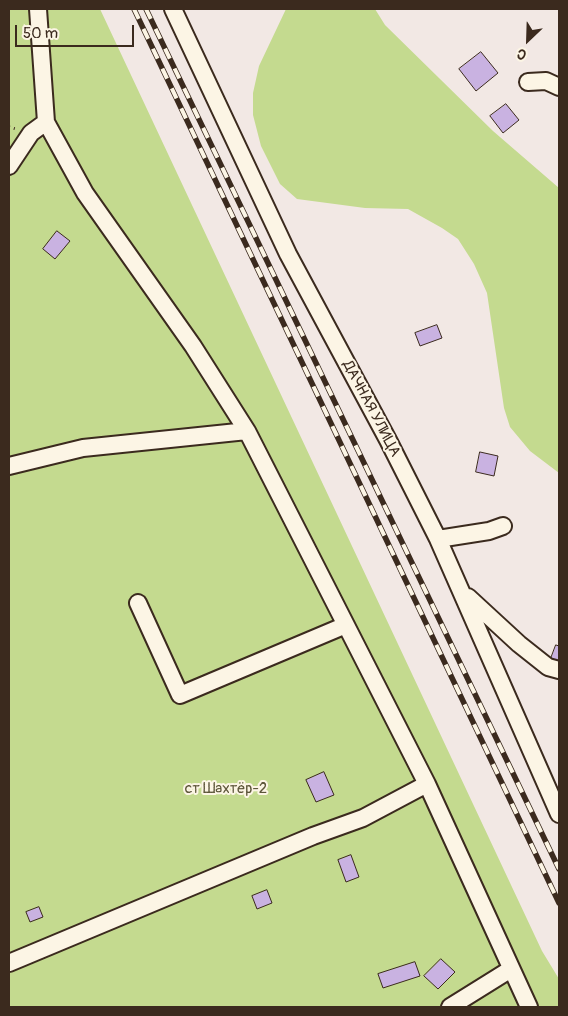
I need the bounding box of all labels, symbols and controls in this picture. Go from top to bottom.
scale bar [18,15,136,47]
north arrow [503,15,553,65]
text: 50 m [23,24,58,43]
text: С [514,45,529,64]
street label: ДАЧНАЯ УЛИЦА [338,358,404,460]
park label: ст Шахтёр-2 [185,780,267,798]

